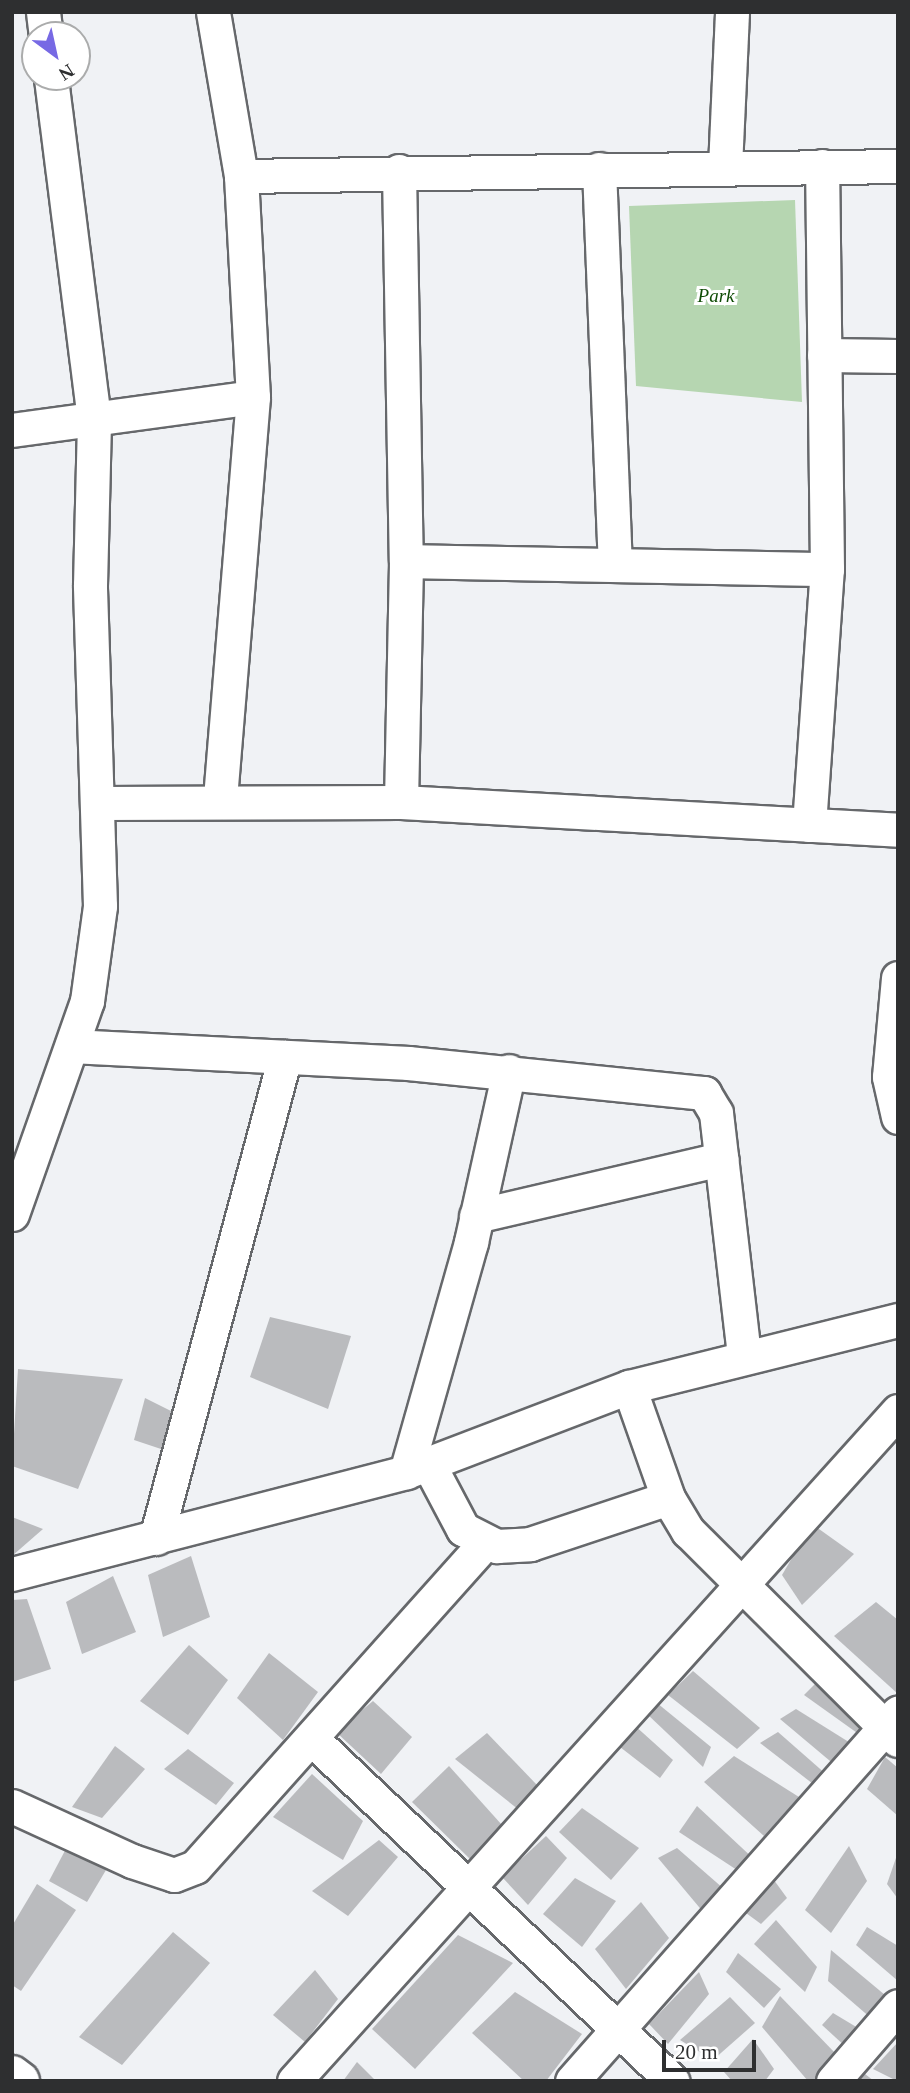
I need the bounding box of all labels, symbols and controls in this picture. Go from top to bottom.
north arrow [21,21,91,91]
text: N [55,60,78,85]
park label: Park [698,285,734,307]
scale bar [665,2026,760,2070]
text: 20 m [675,2040,718,2064]

